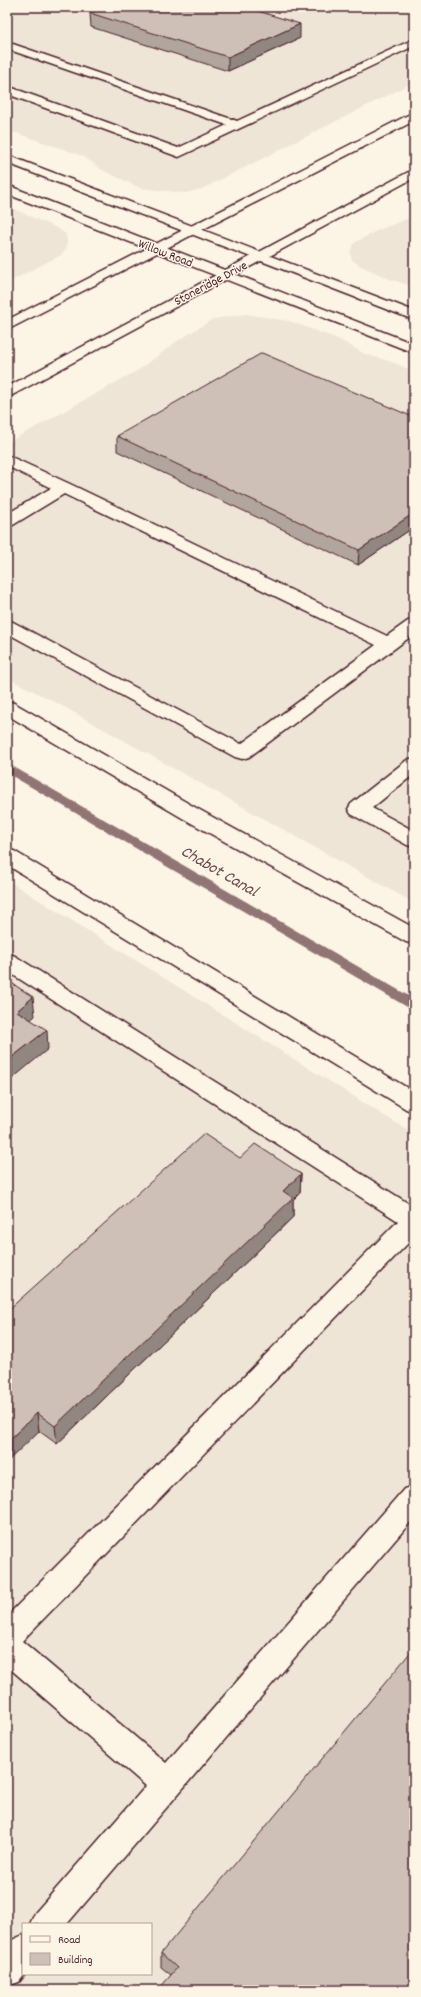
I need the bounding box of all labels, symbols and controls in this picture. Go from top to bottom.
street label: Willow Road [135,235,195,274]
street label: Stoneridge Drive [171,257,252,312]
water label: Chabot Canal [175,841,263,905]
legend [22,1923,152,1975]
text: Road [58,1932,80,1949]
text: Building [58,1952,93,1969]

